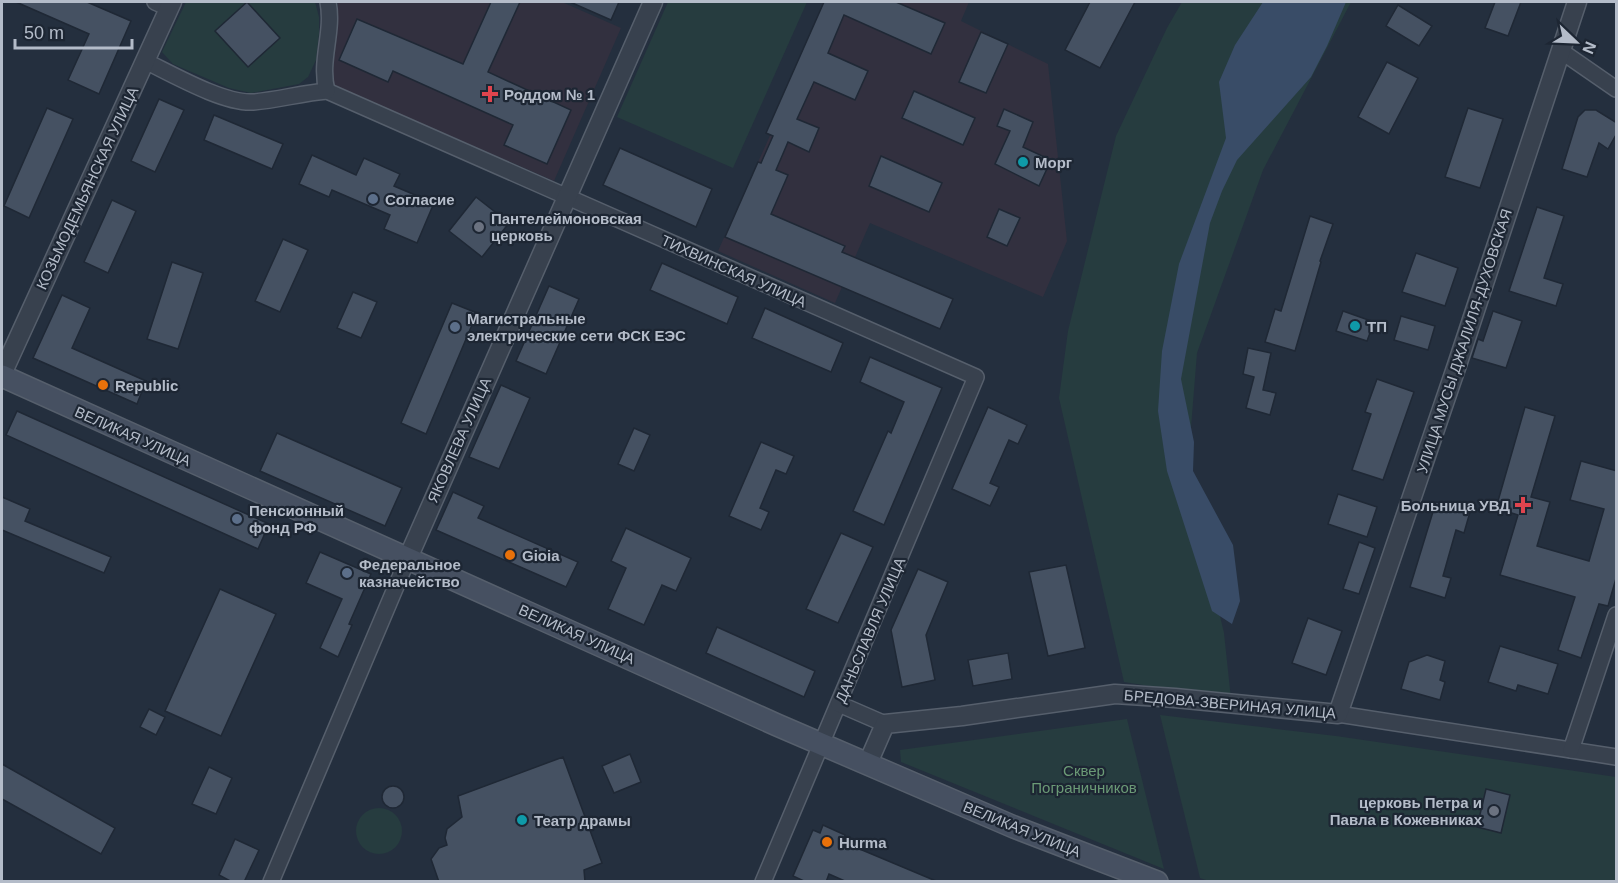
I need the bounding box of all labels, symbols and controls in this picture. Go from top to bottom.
scale bar [15,12,132,50]
north arrow [1546,12,1606,72]
text: 50 m [24,23,64,43]
text: N [1579,39,1599,56]
street label: КОЗЬМОДЕМЬЯНСКАЯ УЛИЦА [32,84,142,292]
marker: Роддом № 1 [481,85,499,103]
place label: Роддом № 1 [504,86,595,103]
place label: Морг [1035,154,1072,171]
marker: Морг [1016,155,1030,169]
place label: Согласие [385,191,455,208]
marker: Согласие [366,192,380,206]
street label: УЛИЦА МУСЫ ДЖАЛИЛЯ-ДУХОВСКАЯ [1413,207,1515,475]
place label: Пантелеймоновская церковь [491,210,642,244]
marker: Пантелеймоновская церковь [472,220,486,234]
street label: ТИХВИНСКАЯ УЛИЦА [659,231,809,311]
place label: Магистральные электрические сети ФСК ЕЭС [467,310,686,344]
place label: ТП [1367,318,1387,335]
marker: ТП [1348,319,1362,333]
marker: Магистральные электрические сети ФСК ЕЭС [448,320,462,334]
street label: ЯКОВЛЕВА УЛИЦА [424,375,494,505]
place label: Republic [115,377,178,394]
marker: Republic [96,378,110,392]
street label: ВЕЛИКАЯ УЛИЦА [72,403,194,469]
marker: Больница УВД [1514,496,1532,514]
place label: Больница УВД [1401,497,1510,514]
place label: Пенсионный фонд РФ [249,502,344,536]
marker: Пенсионный фонд РФ [230,512,244,526]
place label: Gioia [522,547,560,564]
marker: Gioia [503,548,517,562]
street label: ДАНЬСЛАВЛЯ УЛИЦА [832,555,908,705]
place label: Федеральное казначейство [359,556,461,590]
marker: Федеральное казначейство [340,566,354,580]
street label: ВЕЛИКАЯ УЛИЦА [516,601,638,667]
street label: БРЕДОВА-ЗВЕРИНАЯ УЛИЦА [1123,686,1337,722]
park label: Сквер Пограничников [1031,762,1137,796]
place label: церковь Петра и Павла в Кожевниках [1330,794,1483,828]
street label: ВЕЛИКАЯ УЛИЦА [961,798,1083,860]
marker: церковь Петра и Павла в Кожевниках [1487,804,1501,818]
place label: Театр драмы [534,812,631,829]
marker: Театр драмы [515,813,529,827]
place label: Hurma [839,834,887,851]
marker: Hurma [820,835,834,849]

